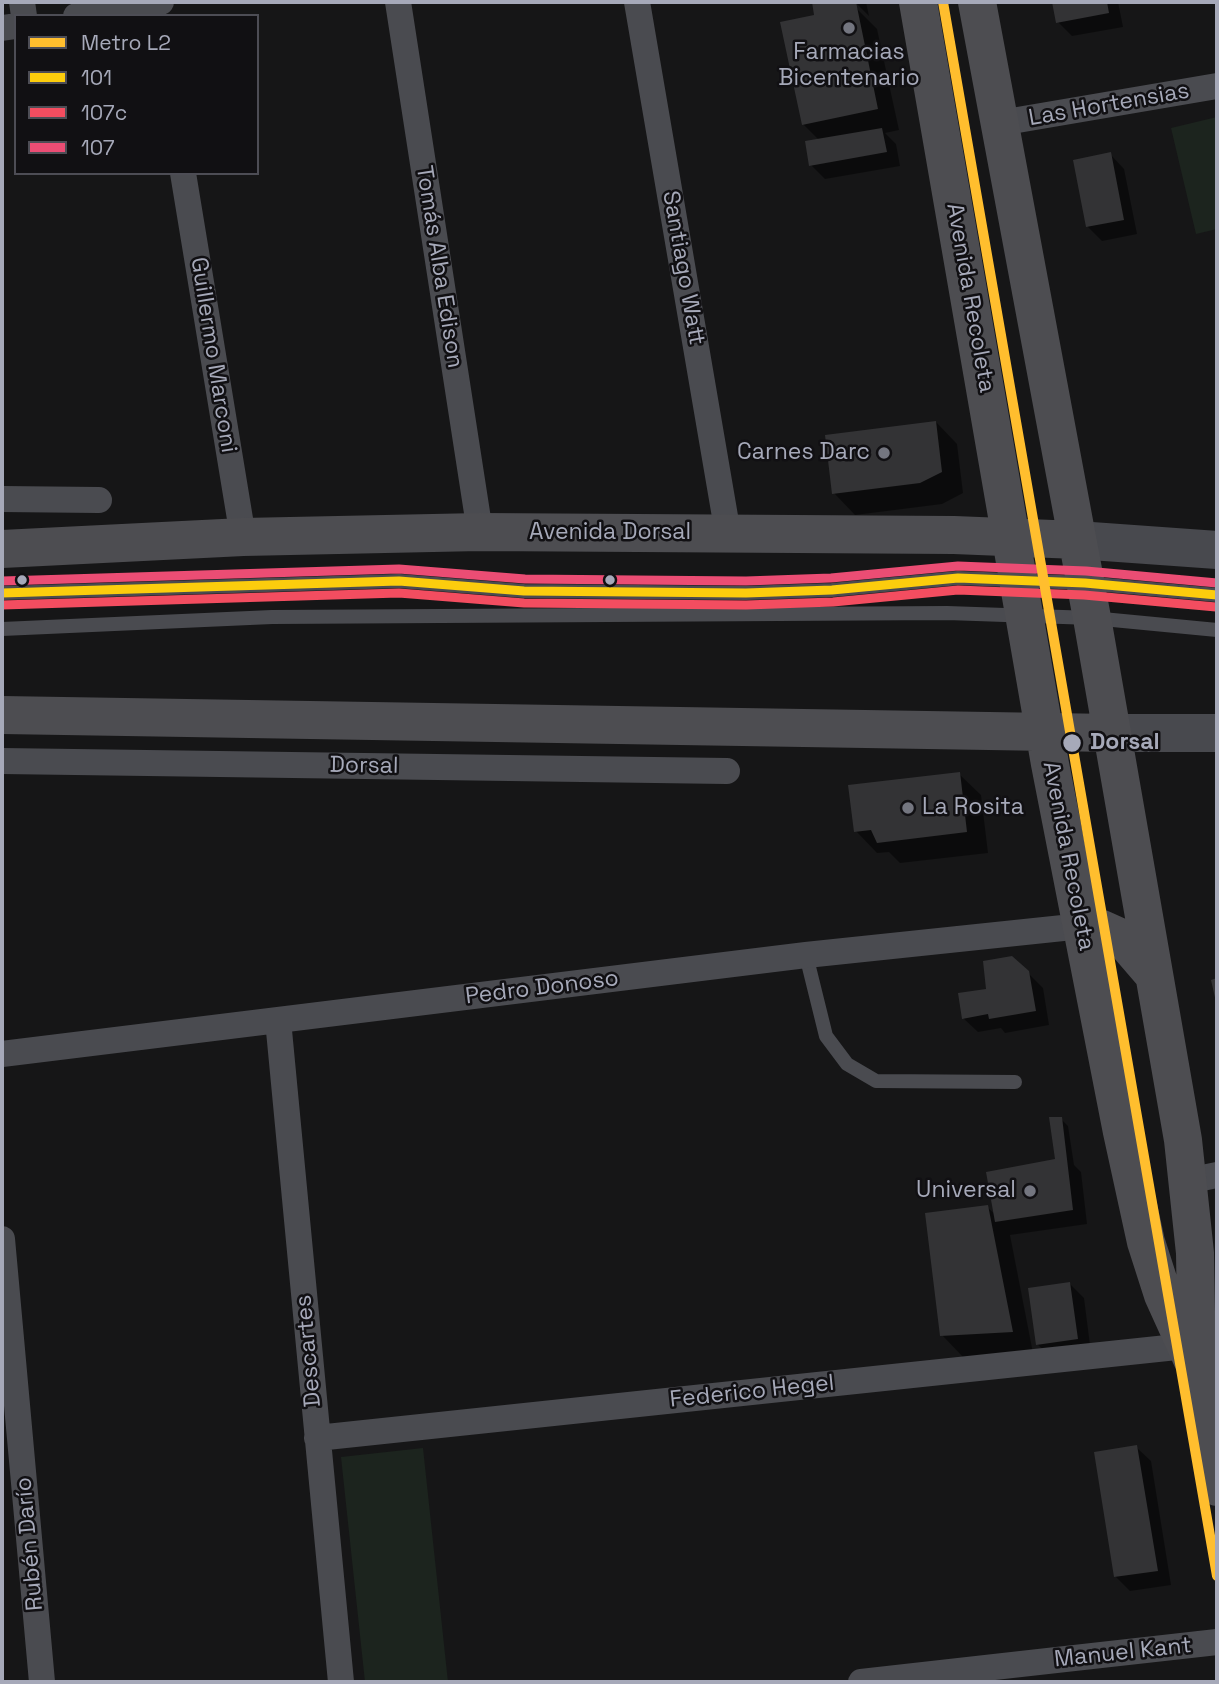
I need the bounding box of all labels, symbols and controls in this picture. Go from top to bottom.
legend [14,14,259,175]
marker: Farmacias Bicentenario [841,20,857,36]
text: Metro L2 [81,29,171,56]
place label: Farmacias Bicentenario [778,39,920,93]
text: 101 [81,64,112,91]
street label: Las Hortensias [1027,77,1191,133]
text: 107c [81,99,127,126]
text: 107 [81,134,115,161]
street label: Tomás Alba Edison [409,164,469,370]
street label: Santiago Watt [656,189,710,347]
street label: Avenida Recoleta [940,201,1000,395]
street label: Guillermo Marconi [184,255,242,455]
place label: Carnes Darc [737,439,870,467]
marker: Carnes Darc [876,445,892,461]
street label: Avenida Dorsal [529,519,691,547]
unlabelled marker [15,573,29,587]
unlabelled marker [603,573,617,587]
place label: Dorsal [1090,729,1160,757]
marker: Dorsal [1061,732,1083,754]
street label: Dorsal [329,752,399,780]
street label: Avenida Recoleta [1036,759,1100,953]
place label: La Rosita [922,794,1024,822]
marker: La Rosita [900,800,916,816]
street label: Pedro Donoso [464,965,620,1011]
place label: Universal [916,1177,1016,1205]
marker: Universal [1022,1183,1038,1199]
street label: Descartes [290,1294,328,1408]
street label: Federico Hegel [668,1370,836,1414]
street label: Rubén Darío [10,1476,50,1612]
street label: Manuel Kant [1053,1632,1193,1674]

